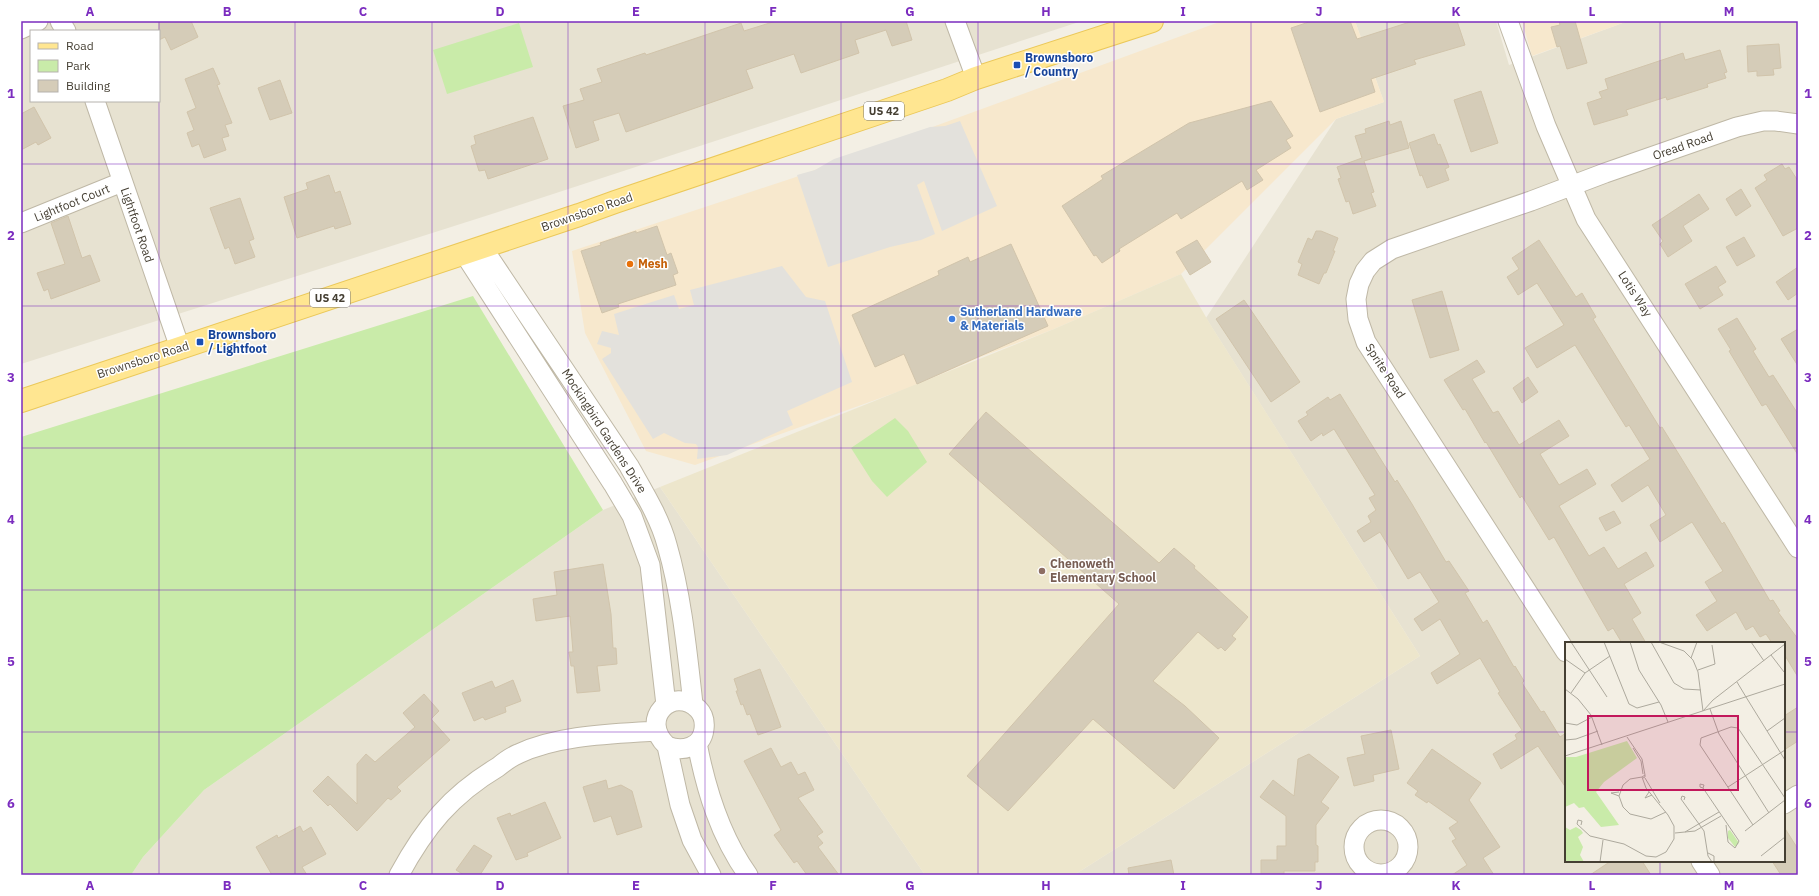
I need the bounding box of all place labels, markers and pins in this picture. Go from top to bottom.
place label: Brownsboro / Country [1025,50,1094,79]
marker: Brownsboro / Country [1012,60,1022,70]
place label: Mesh [638,256,668,271]
marker: Mesh [625,259,635,269]
place label: Sutherland Hardware & Materials [960,304,1082,333]
marker: Sutherland Hardware & Materials [947,314,957,324]
place label: Brownsboro / Lightfoot [208,327,277,356]
marker: Brownsboro / Lightfoot [195,337,205,347]
place label: Chenoweth Elementary School [1050,556,1156,585]
marker: Chenoweth Elementary School [1037,566,1047,576]

